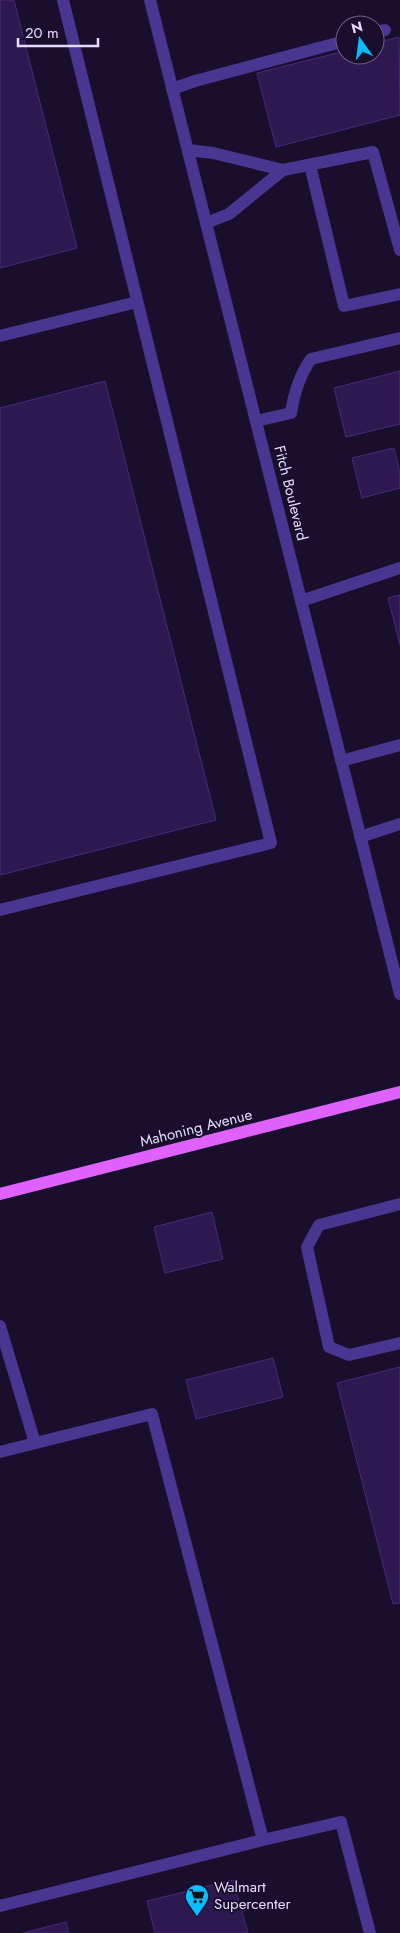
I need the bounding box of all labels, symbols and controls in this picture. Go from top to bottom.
scale bar [18,15,98,47]
north arrow [335,15,385,65]
text: N [349,16,365,38]
text: 20 m [25,22,59,44]
street label: Fitch Boulevard [269,443,313,543]
street label: Mahoning Avenue [138,1103,255,1153]
place label: Walmart Supercenter [214,1876,291,1915]
supermarket icon: Walmart Supercenter [184,1883,210,1917]

